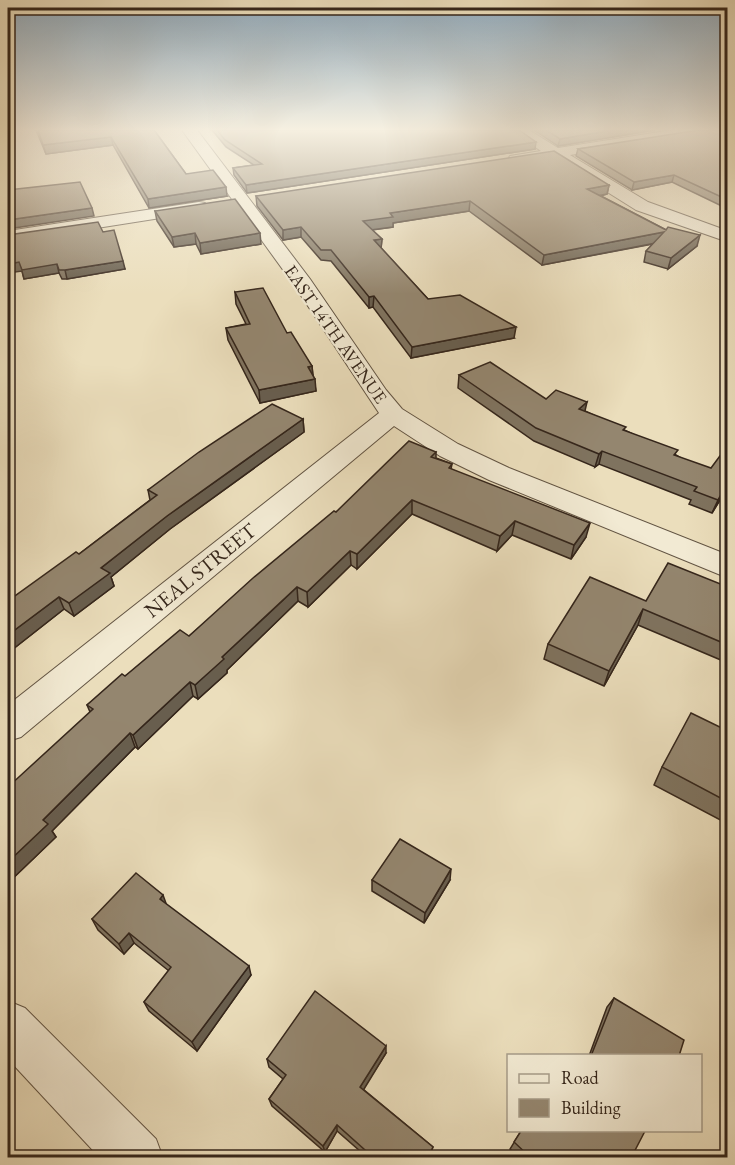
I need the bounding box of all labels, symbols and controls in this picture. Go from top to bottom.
street label: EAST 14TH AVENUE [280,260,392,408]
street label: NEAL STREET [139,516,262,623]
legend [507,1054,702,1132]
text: Road [561,1066,600,1089]
text: Building [561,1096,621,1119]

